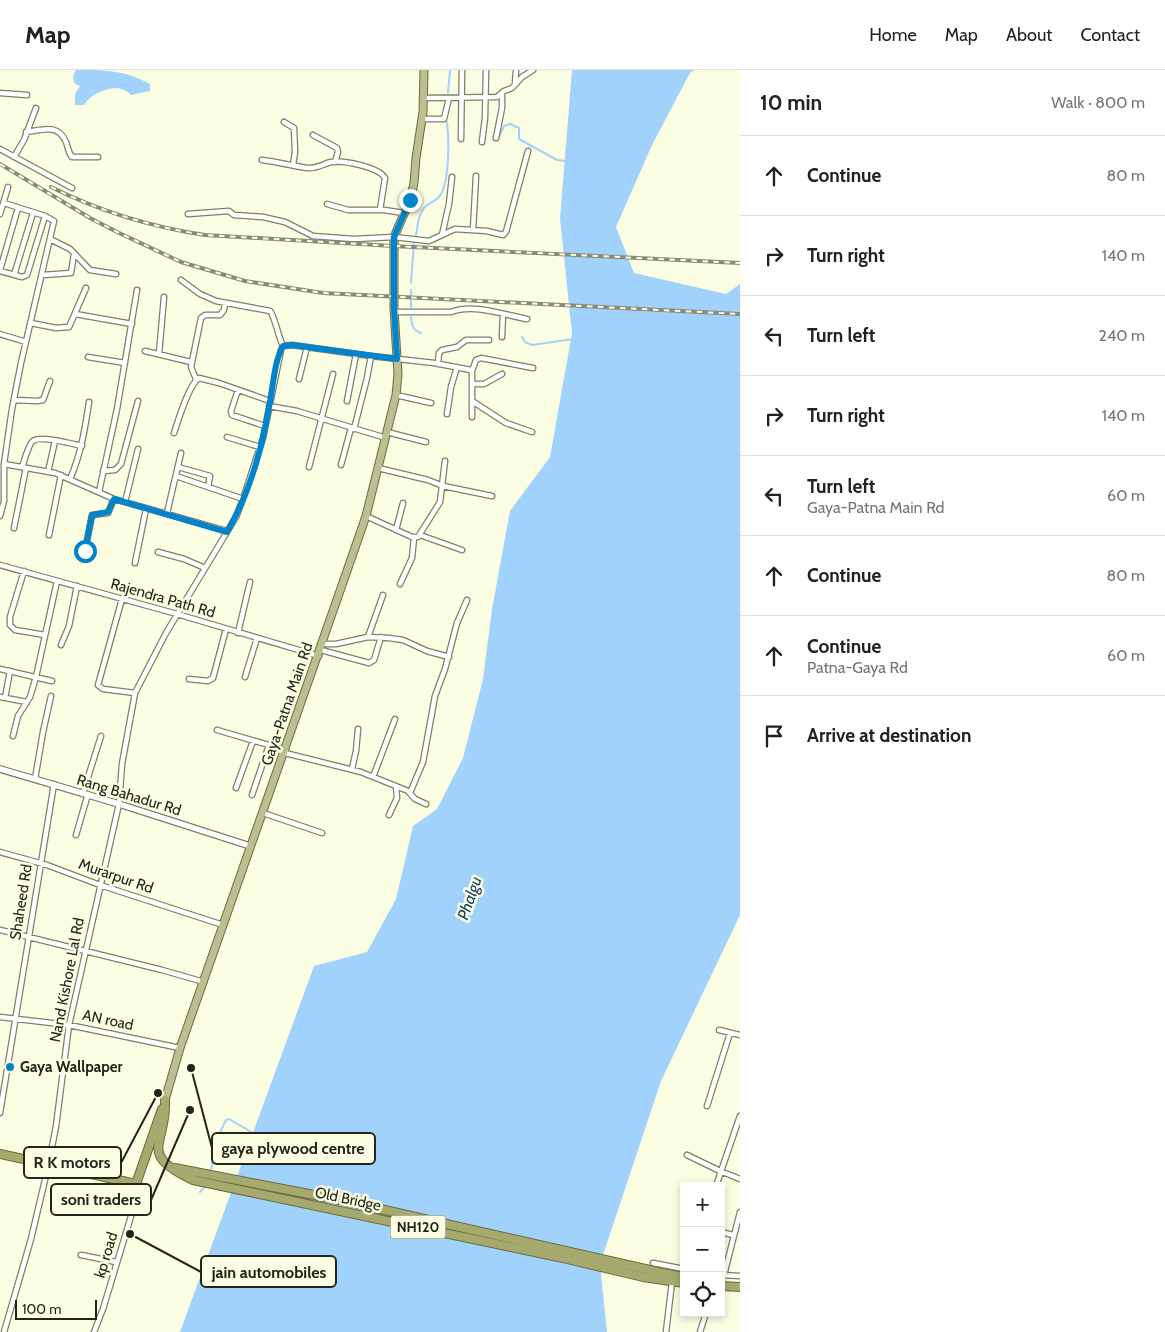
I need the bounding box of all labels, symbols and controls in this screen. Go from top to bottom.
text: Map [25,20,71,49]
text: Home [869,24,917,46]
text: Map [945,24,978,46]
text: About [1006,24,1052,46]
text: Contact [1080,24,1140,46]
text: 10 min [760,90,822,115]
text: Walk · 800 m [1051,93,1145,112]
icon: ahead [760,162,788,190]
text: Continue [807,164,881,187]
text: 80 m [1107,166,1145,185]
route end [399,189,422,212]
icon: right [760,242,788,270]
text: Turn right [807,244,885,267]
text: 140 m [1102,246,1145,265]
icon: left [760,322,788,350]
text: Turn left [807,324,875,347]
text: 240 m [1099,326,1145,345]
icon: right [760,402,788,430]
text: Turn right [807,404,885,427]
text: 140 m [1102,406,1145,425]
text: Turn left [807,475,875,498]
icon: left [760,482,788,510]
text: 60 m [1107,486,1145,505]
text: Gaya-Patna Main Rd [807,498,944,517]
route start [74,540,97,563]
icon: ahead [760,562,788,590]
text: Continue [807,564,881,587]
text: 80 m [1107,566,1145,585]
street label: Rajendra Path Rd [109,574,217,622]
text: Continue [807,635,881,658]
street label: Gaya-Patna Main Rd [258,640,316,768]
icon: ahead [760,642,788,670]
text: 60 m [1107,646,1145,665]
text: Patna-Gaya Rd [807,658,908,677]
icon: arrive [760,722,788,750]
text: Arrive at destination [807,724,971,747]
street label: Rang Bahadur Rd [75,771,183,819]
street label: Murarpur Rd [76,855,156,897]
street label: Shaheed Rd [6,863,36,941]
water label: Phalgu [453,874,486,922]
street label: Nand Kishore Lal Rd [46,916,88,1044]
street label: AN road [81,1006,135,1034]
place label: Gaya Wallpaper [20,1058,123,1076]
marker: Gaya Wallpaper [4,1061,16,1073]
callout: gaya plywood centre [212,1133,375,1164]
text: gaya plywood centre [221,1139,365,1158]
callout: R K motors [24,1147,121,1178]
text: R K motors [34,1153,111,1172]
map controls [680,1182,725,1317]
button: + [680,1182,725,1227]
street label: Old Bridge [313,1183,383,1215]
callout: soni traders [51,1184,151,1215]
text: soni traders [61,1190,141,1209]
road number: NH120 [390,1216,446,1238]
button: − [680,1227,725,1272]
street label: kp road [91,1230,121,1280]
callout: jain automobiles [201,1256,336,1287]
text: jain automobiles [211,1263,327,1282]
button: locate [680,1272,725,1317]
scale bar [15,1297,98,1320]
text: 100 m [22,1300,62,1318]

